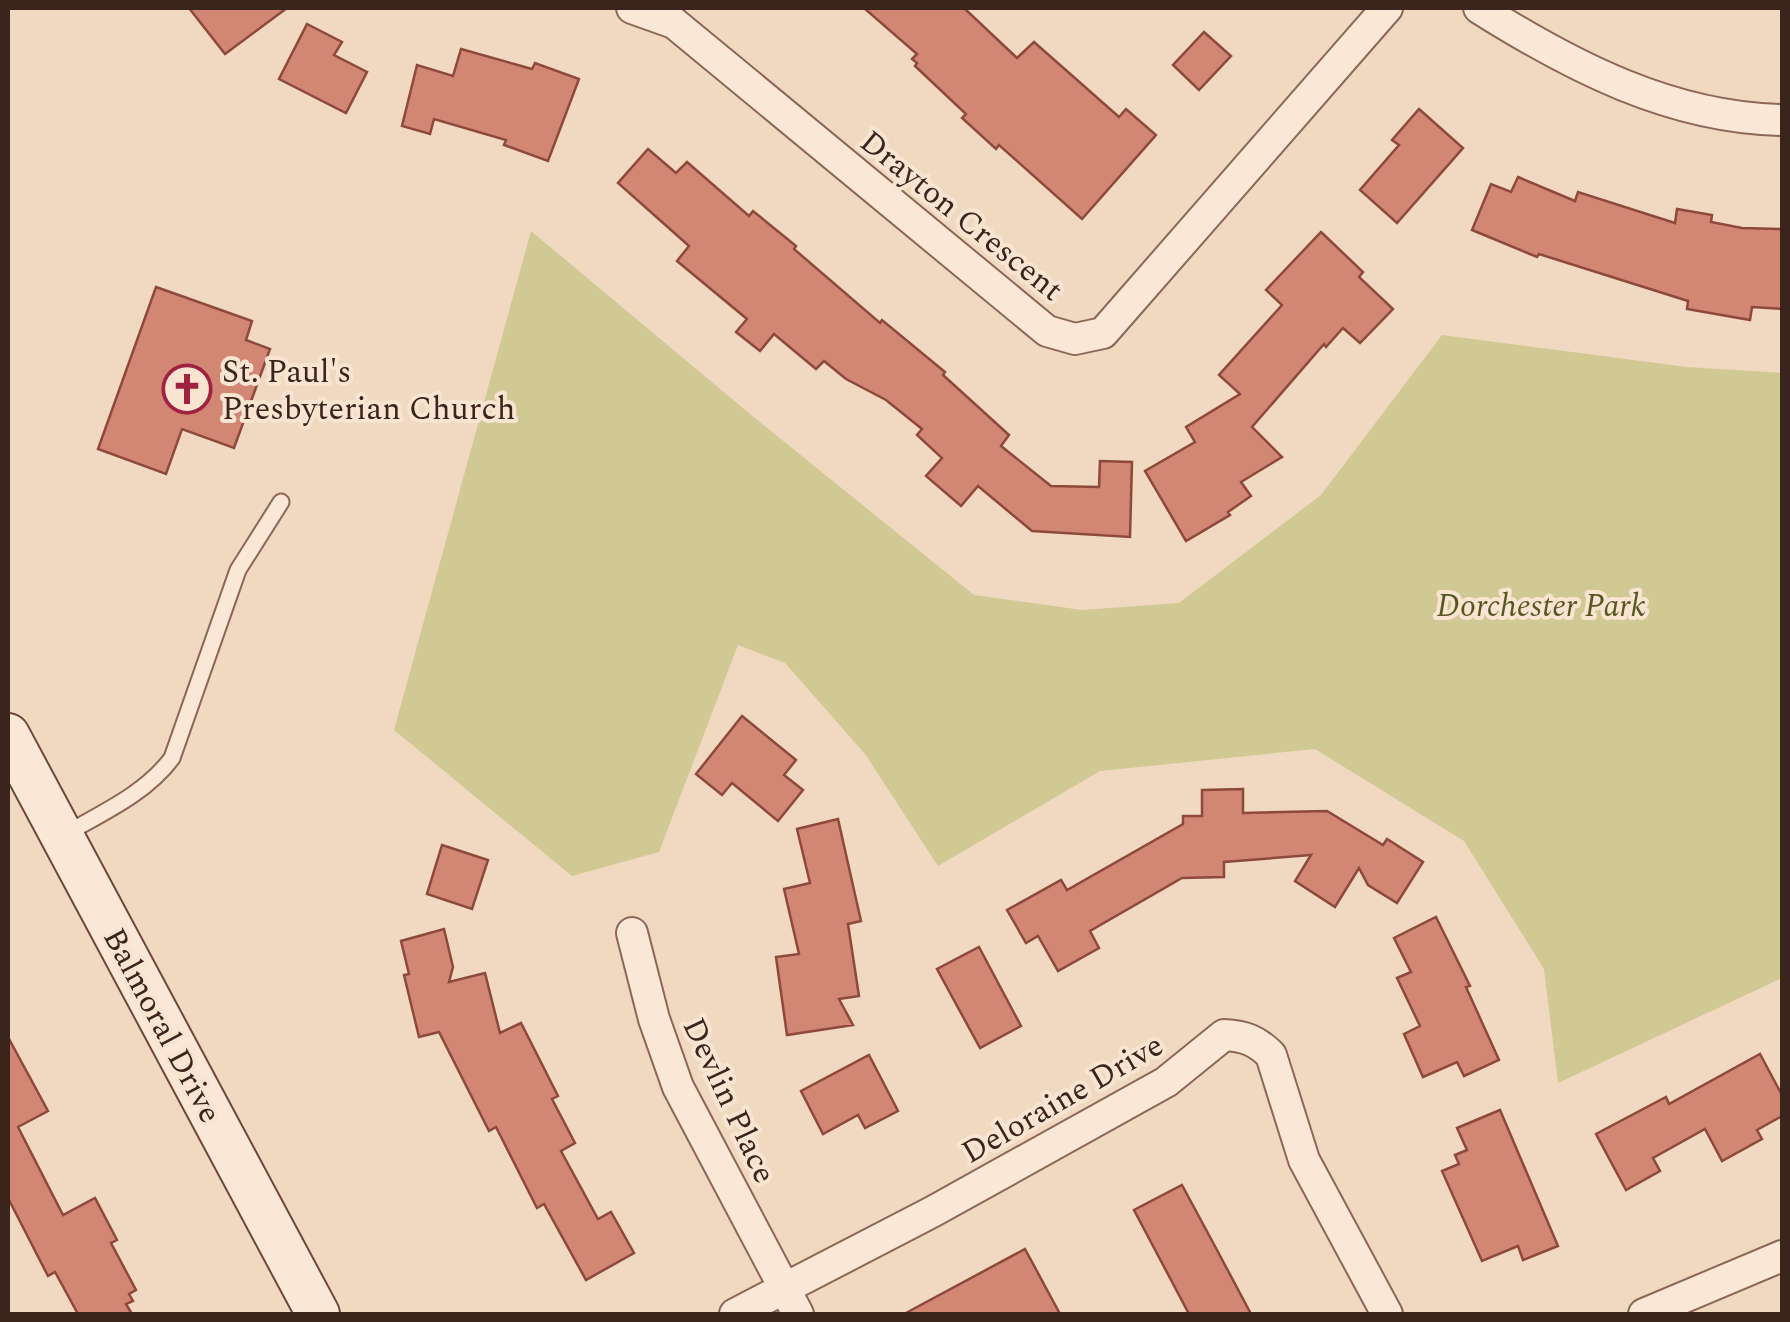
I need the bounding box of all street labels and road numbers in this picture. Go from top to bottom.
street label: Drayton Crescent [849,118,1074,314]
street label: Balmoral Drive [90,919,234,1132]
street label: Devlin Place [669,1010,788,1192]
street label: Deloraine Drive [953,1022,1173,1177]

